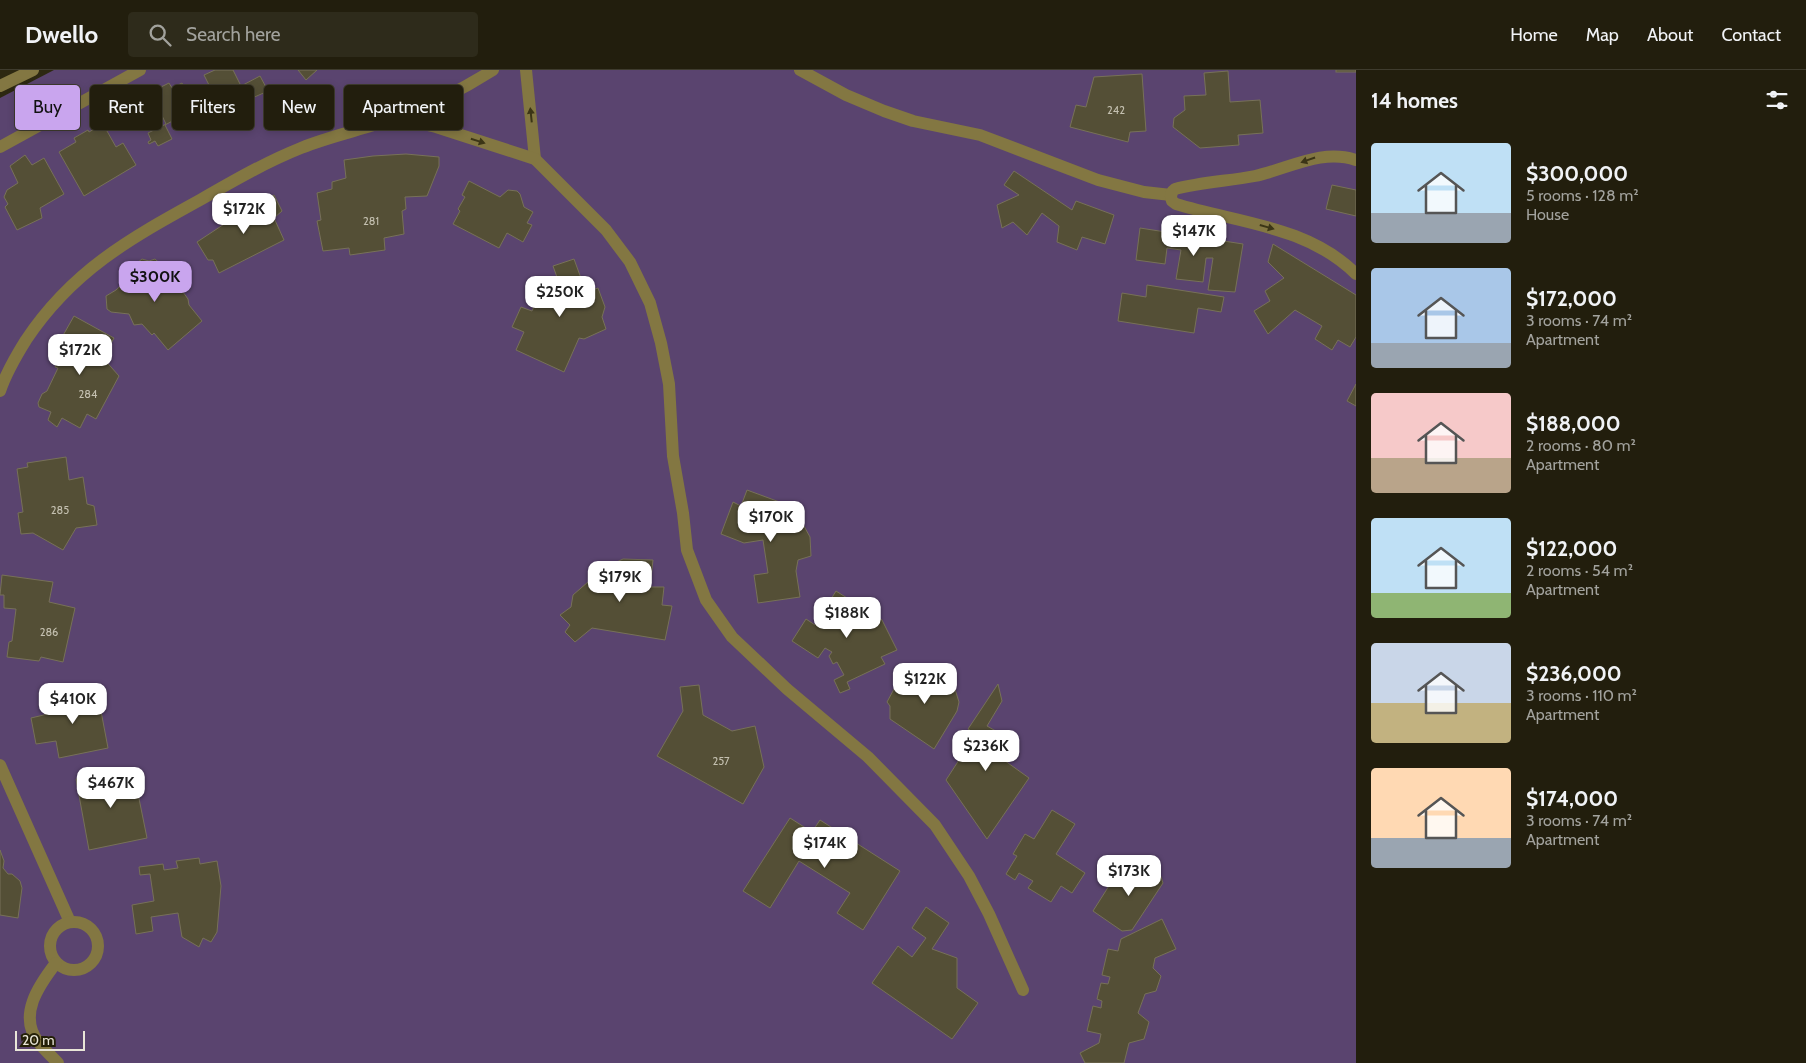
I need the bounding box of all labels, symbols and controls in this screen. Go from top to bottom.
search box [128,12,478,57]
text: Dwello [25,20,98,49]
icon: search [146,21,174,49]
text: Search here [186,23,281,46]
text: Home [1510,24,1558,46]
text: Map [1586,24,1619,46]
text: About [1647,24,1693,46]
text: Contact [1721,24,1781,46]
chip: Buy [15,85,80,130]
chip: Rent [90,85,162,130]
chip: Filters [172,85,254,130]
chip: New [264,85,334,130]
chip: Apartment [344,85,463,130]
icon: filters [1763,86,1791,114]
text: 14 homes [1371,88,1458,113]
house number: 242 [1107,103,1125,117]
one-way arrow [527,106,535,122]
one-way arrow [471,137,486,145]
one-way arrow [1301,157,1316,164]
text: $300,000 [1526,161,1628,186]
icon: home [1411,163,1471,223]
text: 5 rooms · 128 m² [1526,186,1639,205]
pin: $172K [209,192,279,235]
text: $172K [223,199,265,218]
text: House [1526,205,1569,224]
house number: 281 [363,214,379,228]
pin: $147K [1159,214,1229,257]
text: $147K [1172,221,1216,240]
one-way arrow [1260,224,1275,232]
pin: $300K [120,260,190,303]
text: $300K [130,267,180,286]
pin: $250K [525,276,595,318]
text: $250K [536,282,584,301]
text: $172,000 [1526,286,1617,311]
icon: home [1411,288,1471,348]
text: 3 rooms · 74 m² [1526,311,1632,330]
text: Apartment [1526,330,1599,349]
pin: $172K [45,334,115,376]
text: $172K [59,340,101,359]
house number: 284 [79,387,98,401]
text: $188,000 [1526,411,1620,436]
icon: home [1411,413,1471,473]
text: 2 rooms · 80 m² [1526,436,1636,455]
text: Apartment [1526,455,1599,474]
pin: $170K [736,500,806,543]
house number: 285 [51,503,69,517]
text: $170K [749,507,793,526]
text: $122,000 [1526,536,1617,561]
icon: home [1411,538,1471,598]
pin: $179K [585,560,655,603]
text: 2 rooms · 54 m² [1526,561,1633,580]
text: $179K [599,567,641,586]
text: Apartment [1526,580,1599,599]
pin: $188K [812,596,882,639]
text: $188K [825,603,869,622]
house number: 286 [40,625,58,639]
text: $236,000 [1526,661,1622,686]
pin: $122K [890,662,960,705]
icon: home [1411,663,1471,723]
text: $122K [904,669,946,688]
pin: $410K [38,682,108,725]
text: 3 rooms · 110 m² [1526,686,1637,705]
text: $410K [50,689,96,708]
text: Apartment [1526,705,1599,724]
pin: $236K [951,730,1021,772]
text: $236K [963,736,1009,755]
house number: 257 [712,754,730,768]
pin: $467K [76,766,146,809]
text: $467K [88,773,134,792]
text: $174,000 [1526,786,1618,811]
icon: home [1411,788,1471,848]
text: 3 rooms · 74 m² [1526,811,1632,830]
pin: $174K [790,826,860,869]
text: Apartment [1526,830,1599,849]
text: $174K [804,833,846,852]
pin: $173K [1094,854,1164,897]
text: $173K [1108,861,1150,880]
scale bar [15,1028,85,1051]
text: 20 m [22,1031,55,1049]

